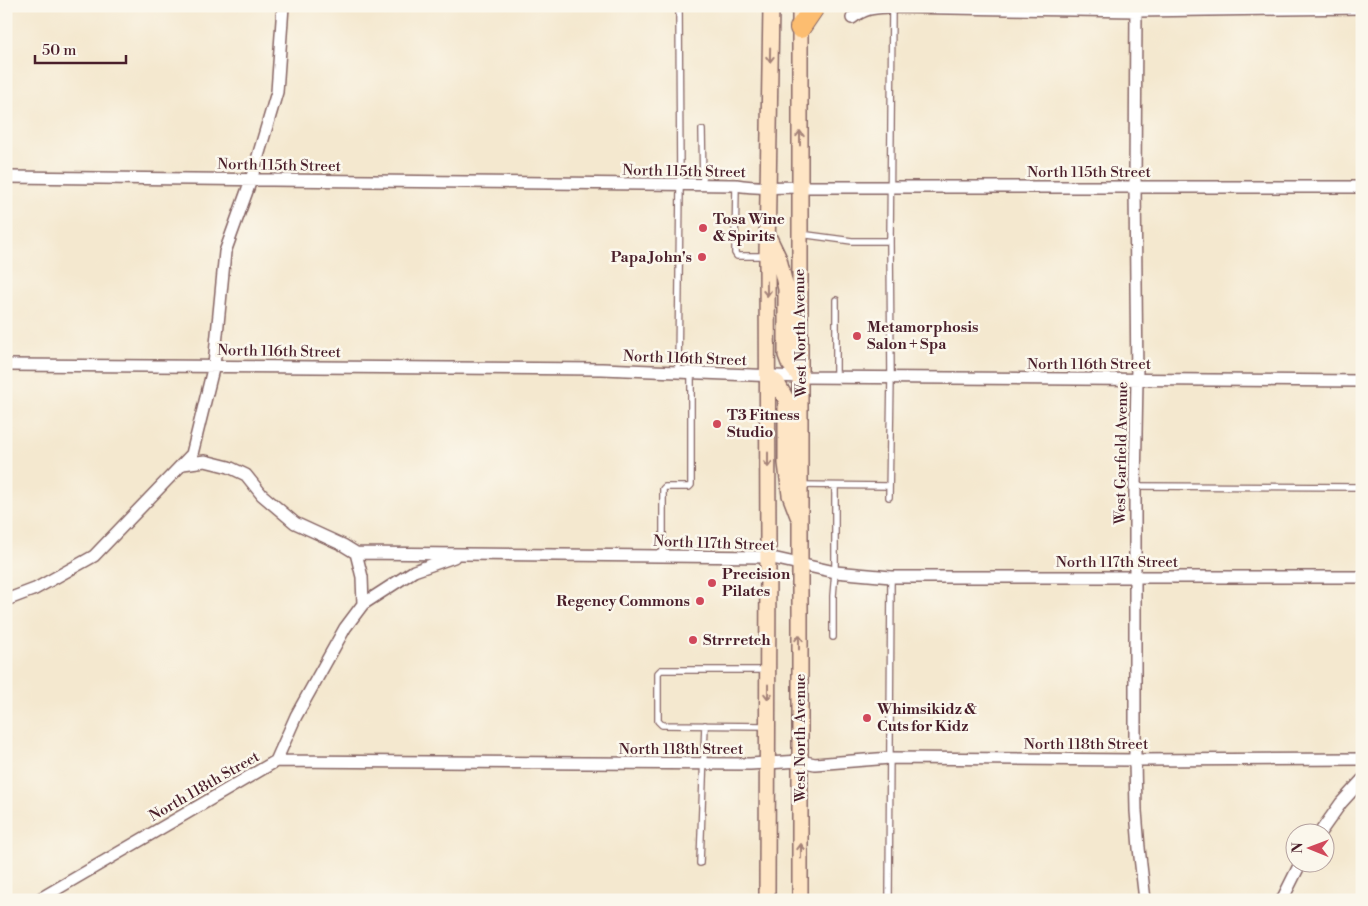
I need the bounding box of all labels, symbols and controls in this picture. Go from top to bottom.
scale bar [35,32,126,64]
text: 50 m [42,41,76,60]
one-way arrow [765,46,775,63]
one-way arrow [795,130,805,146]
street label: North 115th Street [217,155,342,176]
street label: North 115th Street [622,161,747,182]
street label: North 115th Street [1027,163,1152,182]
place label: Tosa Wine & Spirits [713,210,785,246]
marker: Tosa Wine & Spirits [697,222,709,234]
place label: Papa John's [611,248,692,267]
marker: Papa John's [696,251,708,263]
street label: West North Avenue [790,269,811,398]
one-way arrow [762,280,772,297]
place label: Metamorphosis Salon + Spa [867,318,978,354]
marker: Metamorphosis Salon + Spa [851,330,863,342]
street label: North 116th Street [217,341,342,362]
street label: North 116th Street [623,347,748,370]
street label: North 116th Street [1027,355,1152,374]
street label: West Garfield Avenue [1111,381,1132,526]
place label: T3 Fitness Studio [727,406,800,442]
marker: T3 Fitness Studio [711,418,723,430]
one-way arrow [763,452,773,468]
street label: North 117th Street [653,532,776,555]
street label: North 117th Street [1056,553,1179,572]
place label: Precision Pilates [722,565,791,601]
marker: Precision Pilates [706,577,718,589]
place label: Regency Commons [556,592,690,611]
marker: Regency Commons [694,595,706,607]
place label: Strrretch [703,631,771,650]
marker: Strrretch [687,634,699,646]
one-way arrow [794,635,804,651]
street label: West North Avenue [791,674,810,803]
one-way arrow [763,684,773,700]
place label: Whimsikidz & Cuts for Kidz [876,700,977,736]
marker: Whimsikidz & Cuts for Kidz [861,712,873,724]
street label: North 118th Street [1024,735,1149,754]
street label: North 118th Street [619,740,744,759]
street label: North 118th Street [146,747,263,826]
north arrow [1286,824,1336,874]
text: N [1289,842,1307,853]
one-way arrow [796,843,806,860]

